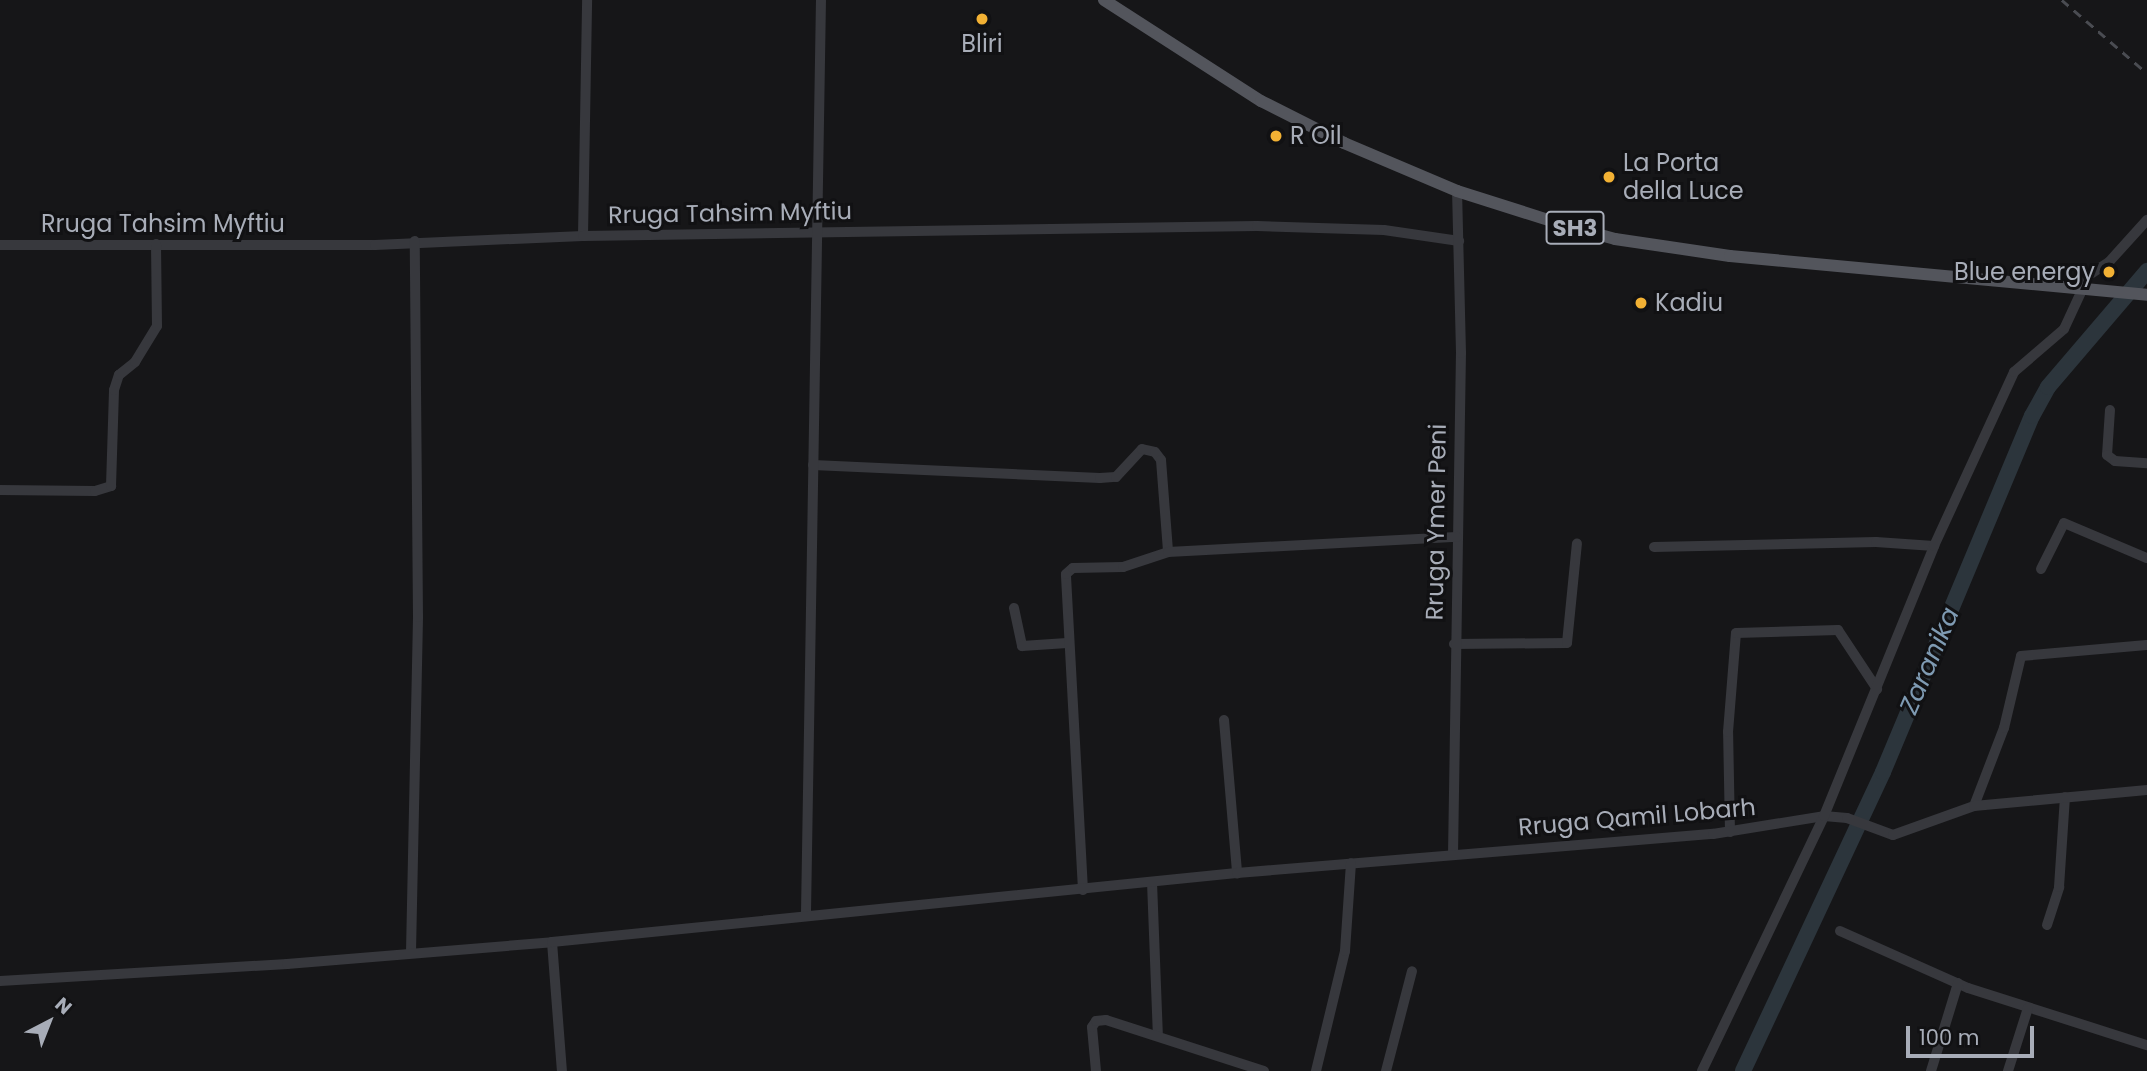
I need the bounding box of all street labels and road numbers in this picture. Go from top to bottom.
street label: Rruga Tahsim Myftiu [608,196,852,230]
road number: SH3 [1545,208,1605,247]
street label: Rruga Tahsim Myftiu [41,210,285,238]
street label: Rruga Ymer Peni [1420,423,1452,621]
street label: Rruga Qamil Lobarh [1517,792,1757,842]

